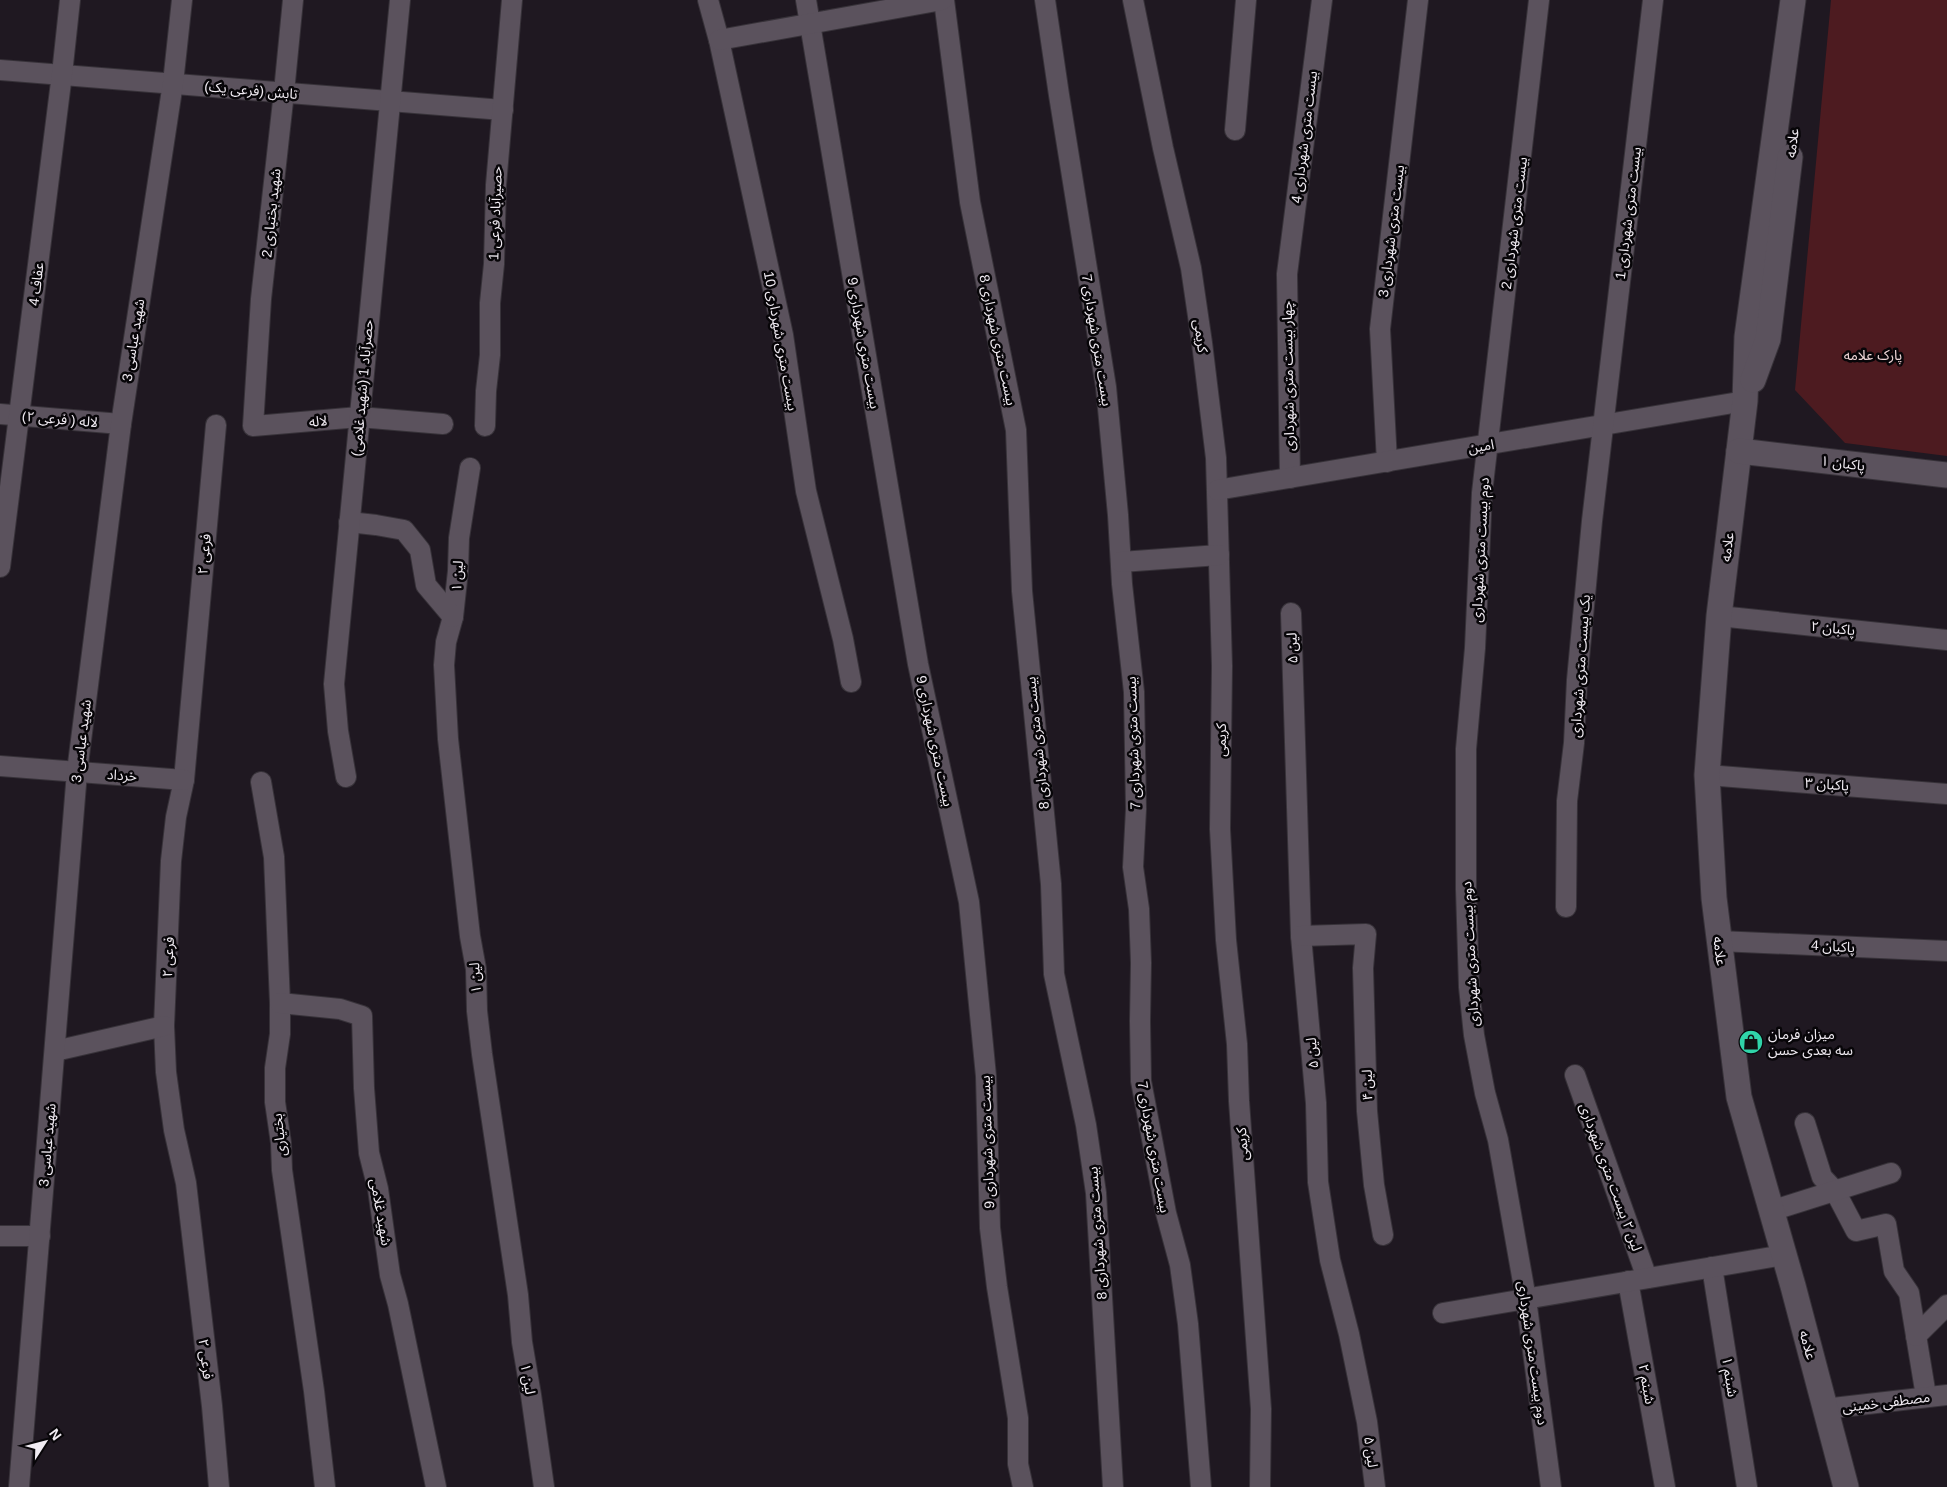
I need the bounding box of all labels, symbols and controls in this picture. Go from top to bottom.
street label: بیست متری شهرداری 4 [1288,70,1321,204]
street label: تابش (فرعی یک) [204,78,298,103]
street label: علامه [1782,127,1802,159]
street label: بیست متری شهرداری 1 [1612,146,1645,280]
street label: بیست متری شهرداری 2 [1498,156,1531,290]
street label: بیست متری شهرداری 3 [1375,164,1408,298]
street label: حصیرآباد فرعی 1 [485,166,506,260]
street label: شهید بختیاری 2 [258,168,285,258]
street label: عفاف 4 [25,261,47,307]
street label: بیست متری شهرداری 10 [760,270,801,412]
street label: بیست متری شهرداری 8 [975,273,1020,407]
street label: بیست متری شهرداری 7 [1078,273,1115,408]
street label: بیست متری شهرداری 9 [844,276,884,410]
street label: شهید عباسی 3 [119,297,148,383]
street label: چهار بیست متری شهرداری [1279,301,1299,451]
street label: کریمی [1190,318,1211,354]
street label: حصرآباد 1 (شهید غلامی) [348,319,377,457]
park label: پارک علامه [1844,347,1902,365]
street label: لاله ( فرعی ۲) [21,408,99,431]
street label: لاله [308,412,328,430]
street label: امین [1467,436,1495,457]
street label: پاکبان ۱ [1820,452,1866,476]
street label: دوم بیست متری شهرداری [1468,477,1495,623]
street label: علامه [1717,531,1737,563]
street label: ۲ فرعی [194,533,215,575]
street label: لین ۱ [448,560,467,592]
street label: یک بیست متری شهرداری [1567,594,1594,738]
street label: پاکبان ۲ [1810,618,1856,640]
street label: لین ۵ [1283,632,1302,664]
street label: بیست متری شهرداری 9 [912,674,957,808]
street label: بیست متری شهرداری 8 [1022,675,1053,810]
street label: بیست متری شهرداری 7 [1123,676,1144,810]
street label: شهید عباسی 3 [68,699,95,784]
street label: کریمی [1213,723,1230,757]
street label: خرداد [106,766,138,785]
street label: پاکبان ۳ [1804,774,1850,796]
street label: دوم بیست متری شهرداری [1458,881,1485,1027]
street label: علامه [1710,935,1730,967]
street label: ۲ فرعی [159,936,178,978]
street label: پاکبان 4 [1810,937,1855,957]
street label: لین ۱ [466,962,485,994]
place label: میزان فرمان سه بعدی حسن [1768,1026,1853,1059]
shop icon: میزان فرمان سه بعدی حسن [1738,1029,1764,1055]
street label: لین ۵ [1303,1037,1322,1069]
street label: لین ۴ [1359,1069,1376,1101]
street label: بیست متری شهرداری 9 [977,1075,998,1209]
street label: بیست متری شهرداری 7 [1134,1080,1174,1214]
street label: لین ۲ بیست متری شهرداری [1576,1101,1645,1254]
street label: شهید عباسی 3 [35,1103,60,1187]
street label: بختیاری [269,1112,290,1157]
street label: کریمی [1233,1126,1252,1161]
street label: بیست متری شهرداری 8 [1084,1166,1111,1300]
street label: شهید غلامی [366,1177,395,1247]
street label: دوم بیست متری شهرداری [1512,1280,1551,1427]
street label: علامه [1796,1329,1820,1361]
street label: ۲ فرعی [195,1338,216,1380]
street label: شبنم ۱ [1716,1356,1741,1399]
street label: لین ۱ [516,1362,539,1396]
street label: شبنم ۲ [1633,1363,1658,1406]
street label: مصطفی خمینی [1841,1389,1931,1416]
north arrow [20,1417,70,1467]
text: N [46,1426,65,1443]
street label: لین ۵ [1360,1436,1381,1469]

